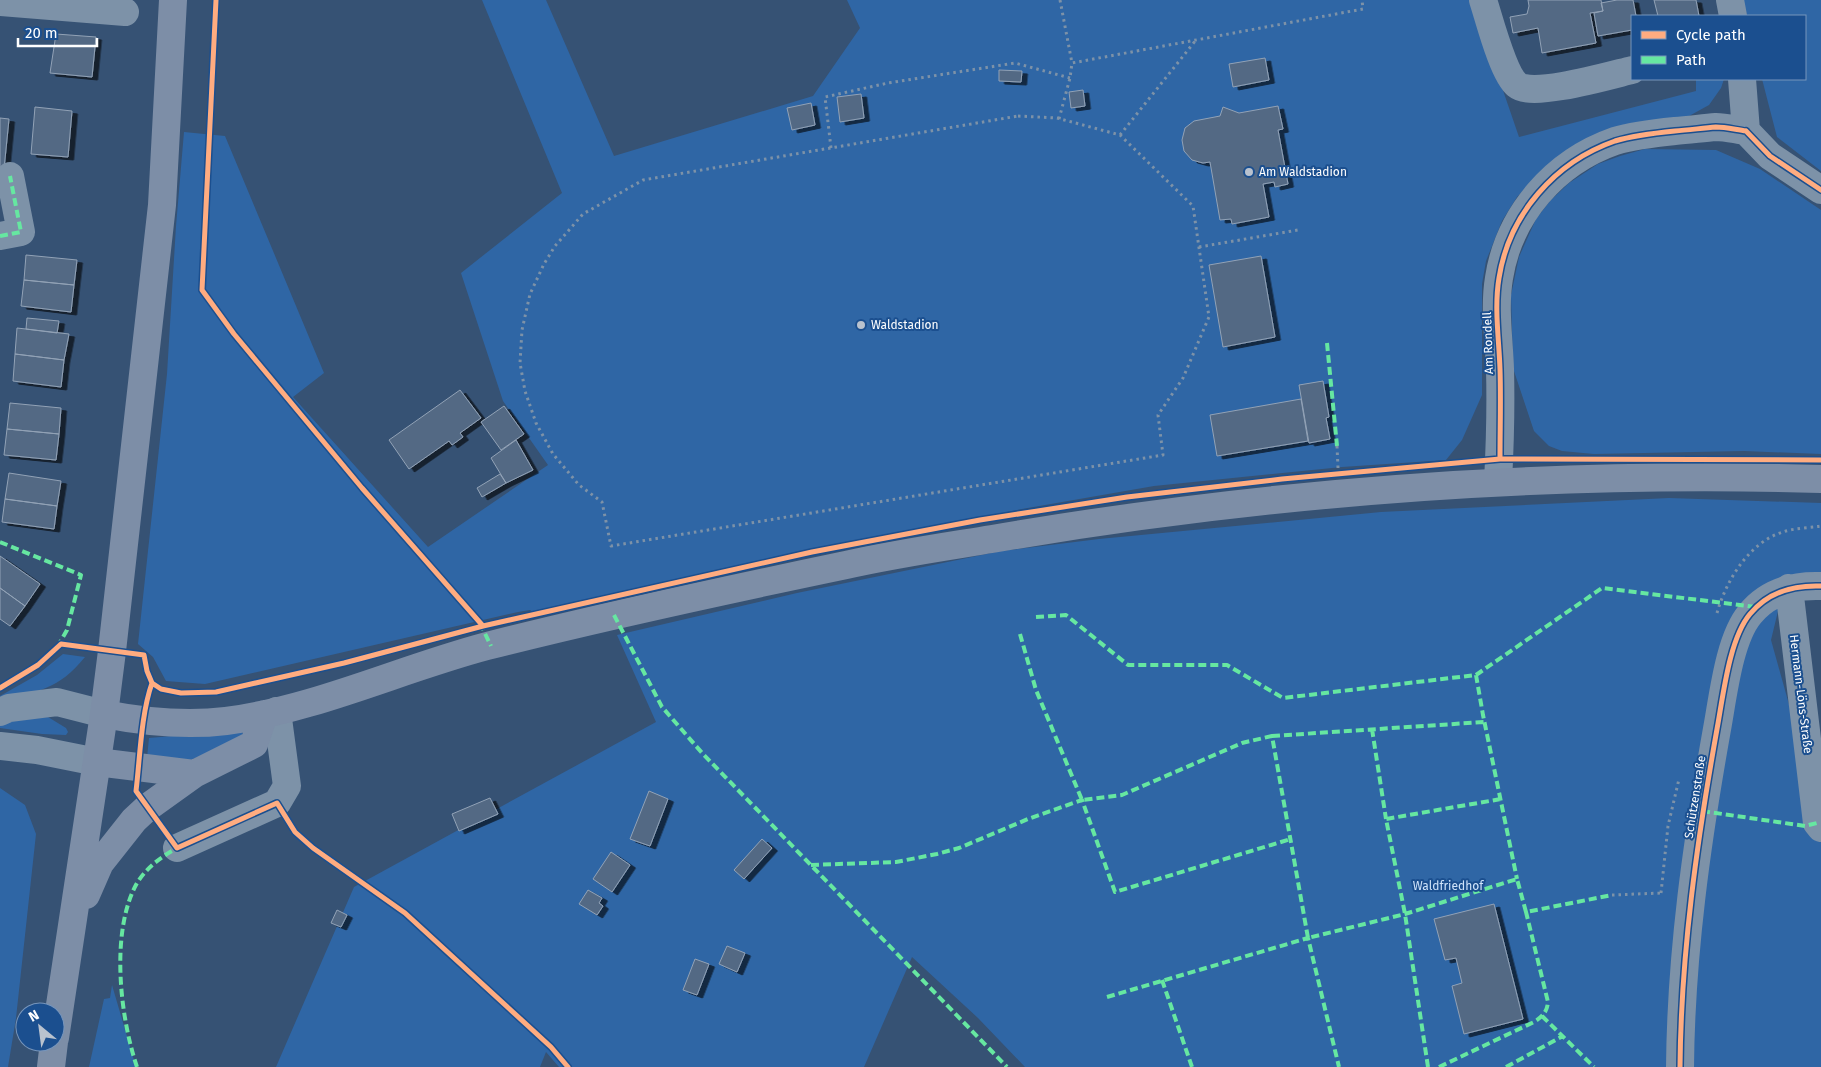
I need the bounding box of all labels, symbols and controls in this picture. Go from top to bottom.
scale bar [18,15,96,47]
legend [1631,15,1806,80]
text: 20 m [25,24,58,42]
text: Cycle path [1676,26,1746,44]
text: Path [1676,51,1706,69]
place label: Am Waldstadion [1259,165,1347,179]
marker: Am Waldstadion [1243,166,1255,178]
street label: Am Rondell [1480,311,1496,374]
place label: Waldstadion [871,318,939,332]
marker: Waldstadion [855,319,867,331]
street label: Hermann-Löns-Straße [1787,634,1815,754]
street label: Schützenstraße [1682,755,1708,839]
park label: Waldfriedhof [1413,879,1484,893]
north arrow [15,1002,65,1052]
text: N [26,1006,42,1026]

